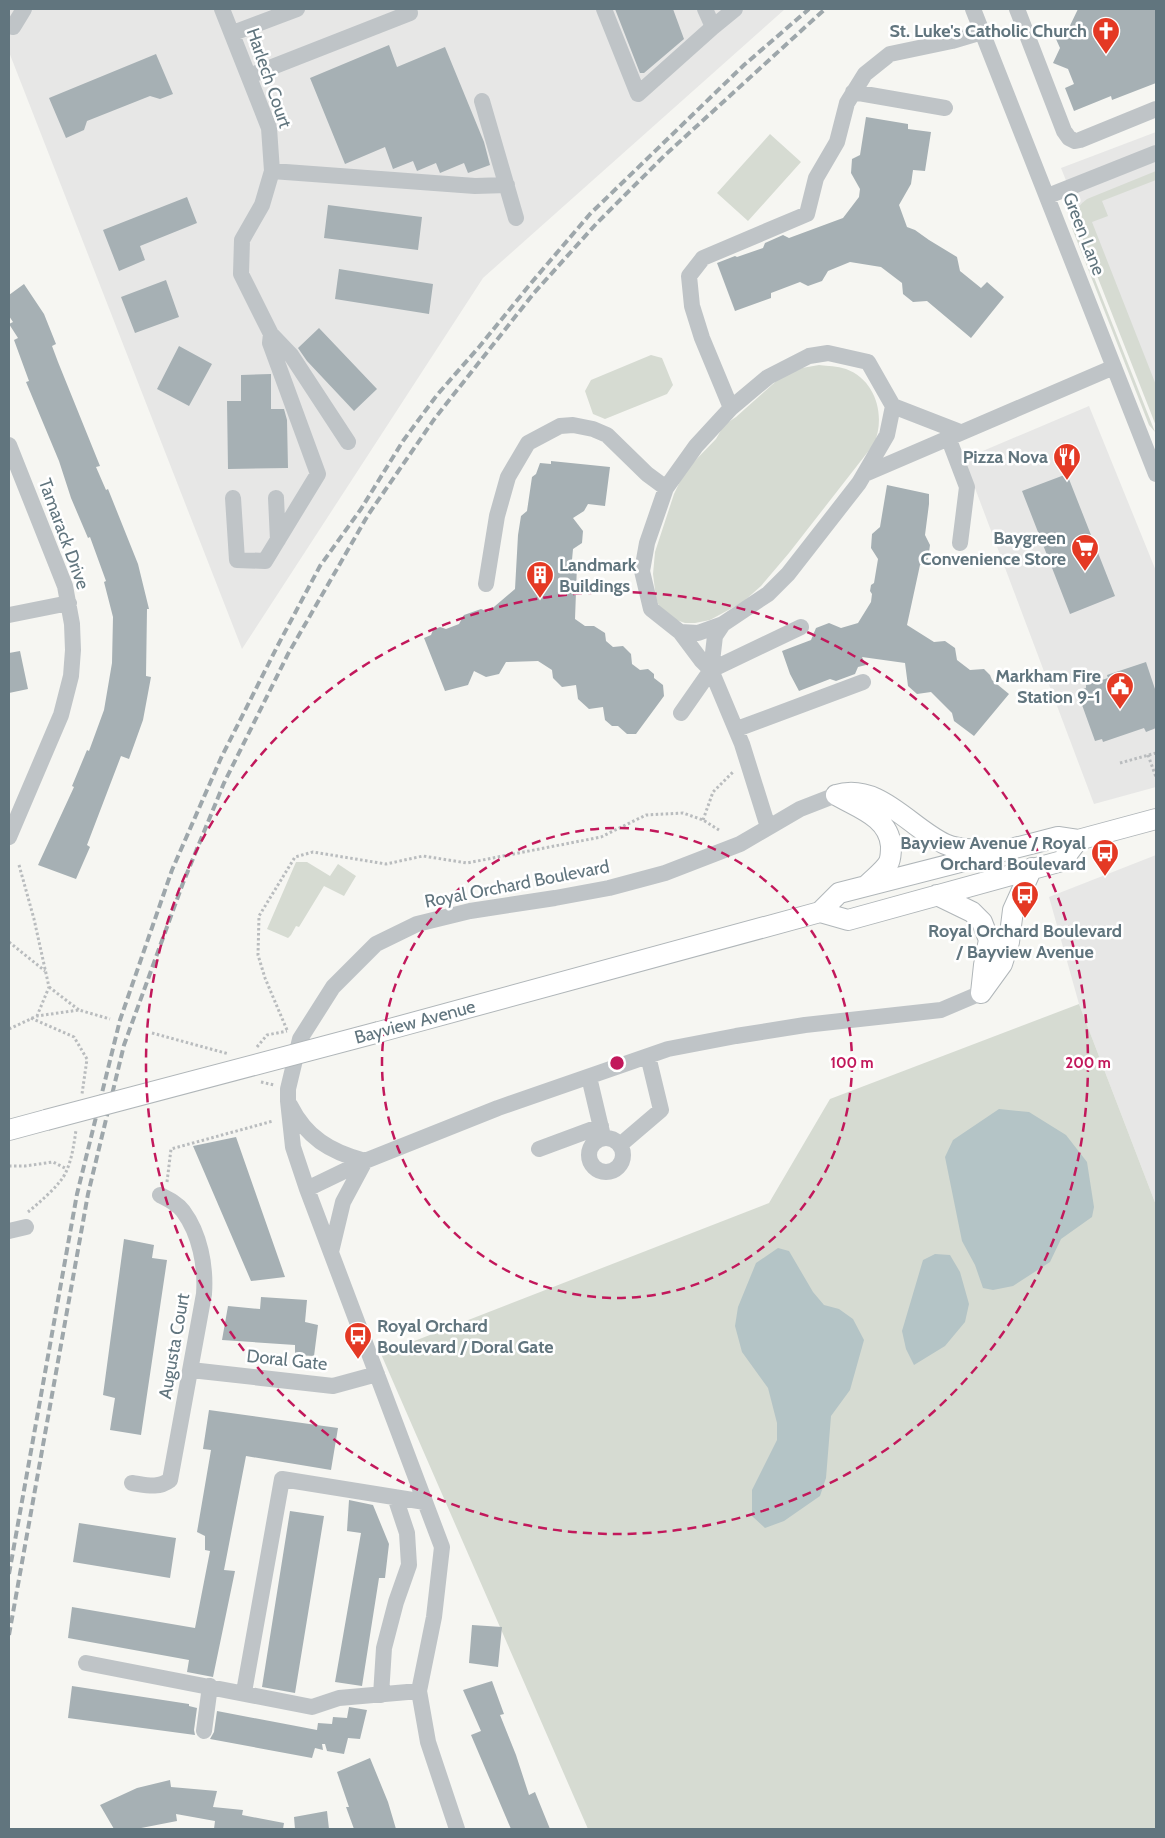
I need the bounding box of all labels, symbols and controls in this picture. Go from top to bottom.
church icon: St. Luke's Catholic Church [1091,16,1121,55]
place label: St. Luke's Catholic Church [890,20,1087,42]
street label: Harlech Court [242,25,296,131]
street label: Green Lane [1058,189,1110,279]
restaurant icon: Pizza Nova [1052,442,1082,481]
place label: Pizza Nova [963,446,1048,468]
street label: Tamarack Drive [34,476,94,592]
place label: Baygreen Convenience Store [921,527,1066,570]
supermarket icon: Baygreen Convenience Store [1070,533,1100,572]
place label: Landmark Buildings [559,554,637,597]
building icon: Landmark Buildings [525,560,555,599]
place label: Markham Fire Station 9-1 [995,665,1101,708]
public building icon: Markham Fire Station 9-1 [1105,671,1135,710]
place label: Bayview Avenue / Royal Orchard Boulevard [900,832,1086,875]
bus stop icon: Bayview Avenue / Royal Orchard Boulevard [1090,838,1120,877]
street label: Royal Orchard Boulevard [423,855,611,913]
bus stop icon: Royal Orchard Boulevard / Bayview Avenue [1010,880,1040,919]
place label: Royal Orchard Boulevard / Bayview Avenue [928,920,1122,963]
street label: Bayview Avenue [352,995,478,1049]
centre of rings [608,1054,626,1072]
text: 100 m [830,1054,874,1072]
text: 200 m [1065,1054,1111,1072]
street label: Augusta Court [154,1291,194,1401]
place label: Royal Orchard Boulevard / Doral Gate [377,1315,554,1358]
bus stop icon: Royal Orchard Boulevard / Doral Gate [343,1321,373,1360]
street label: Doral Gate [245,1345,329,1375]

